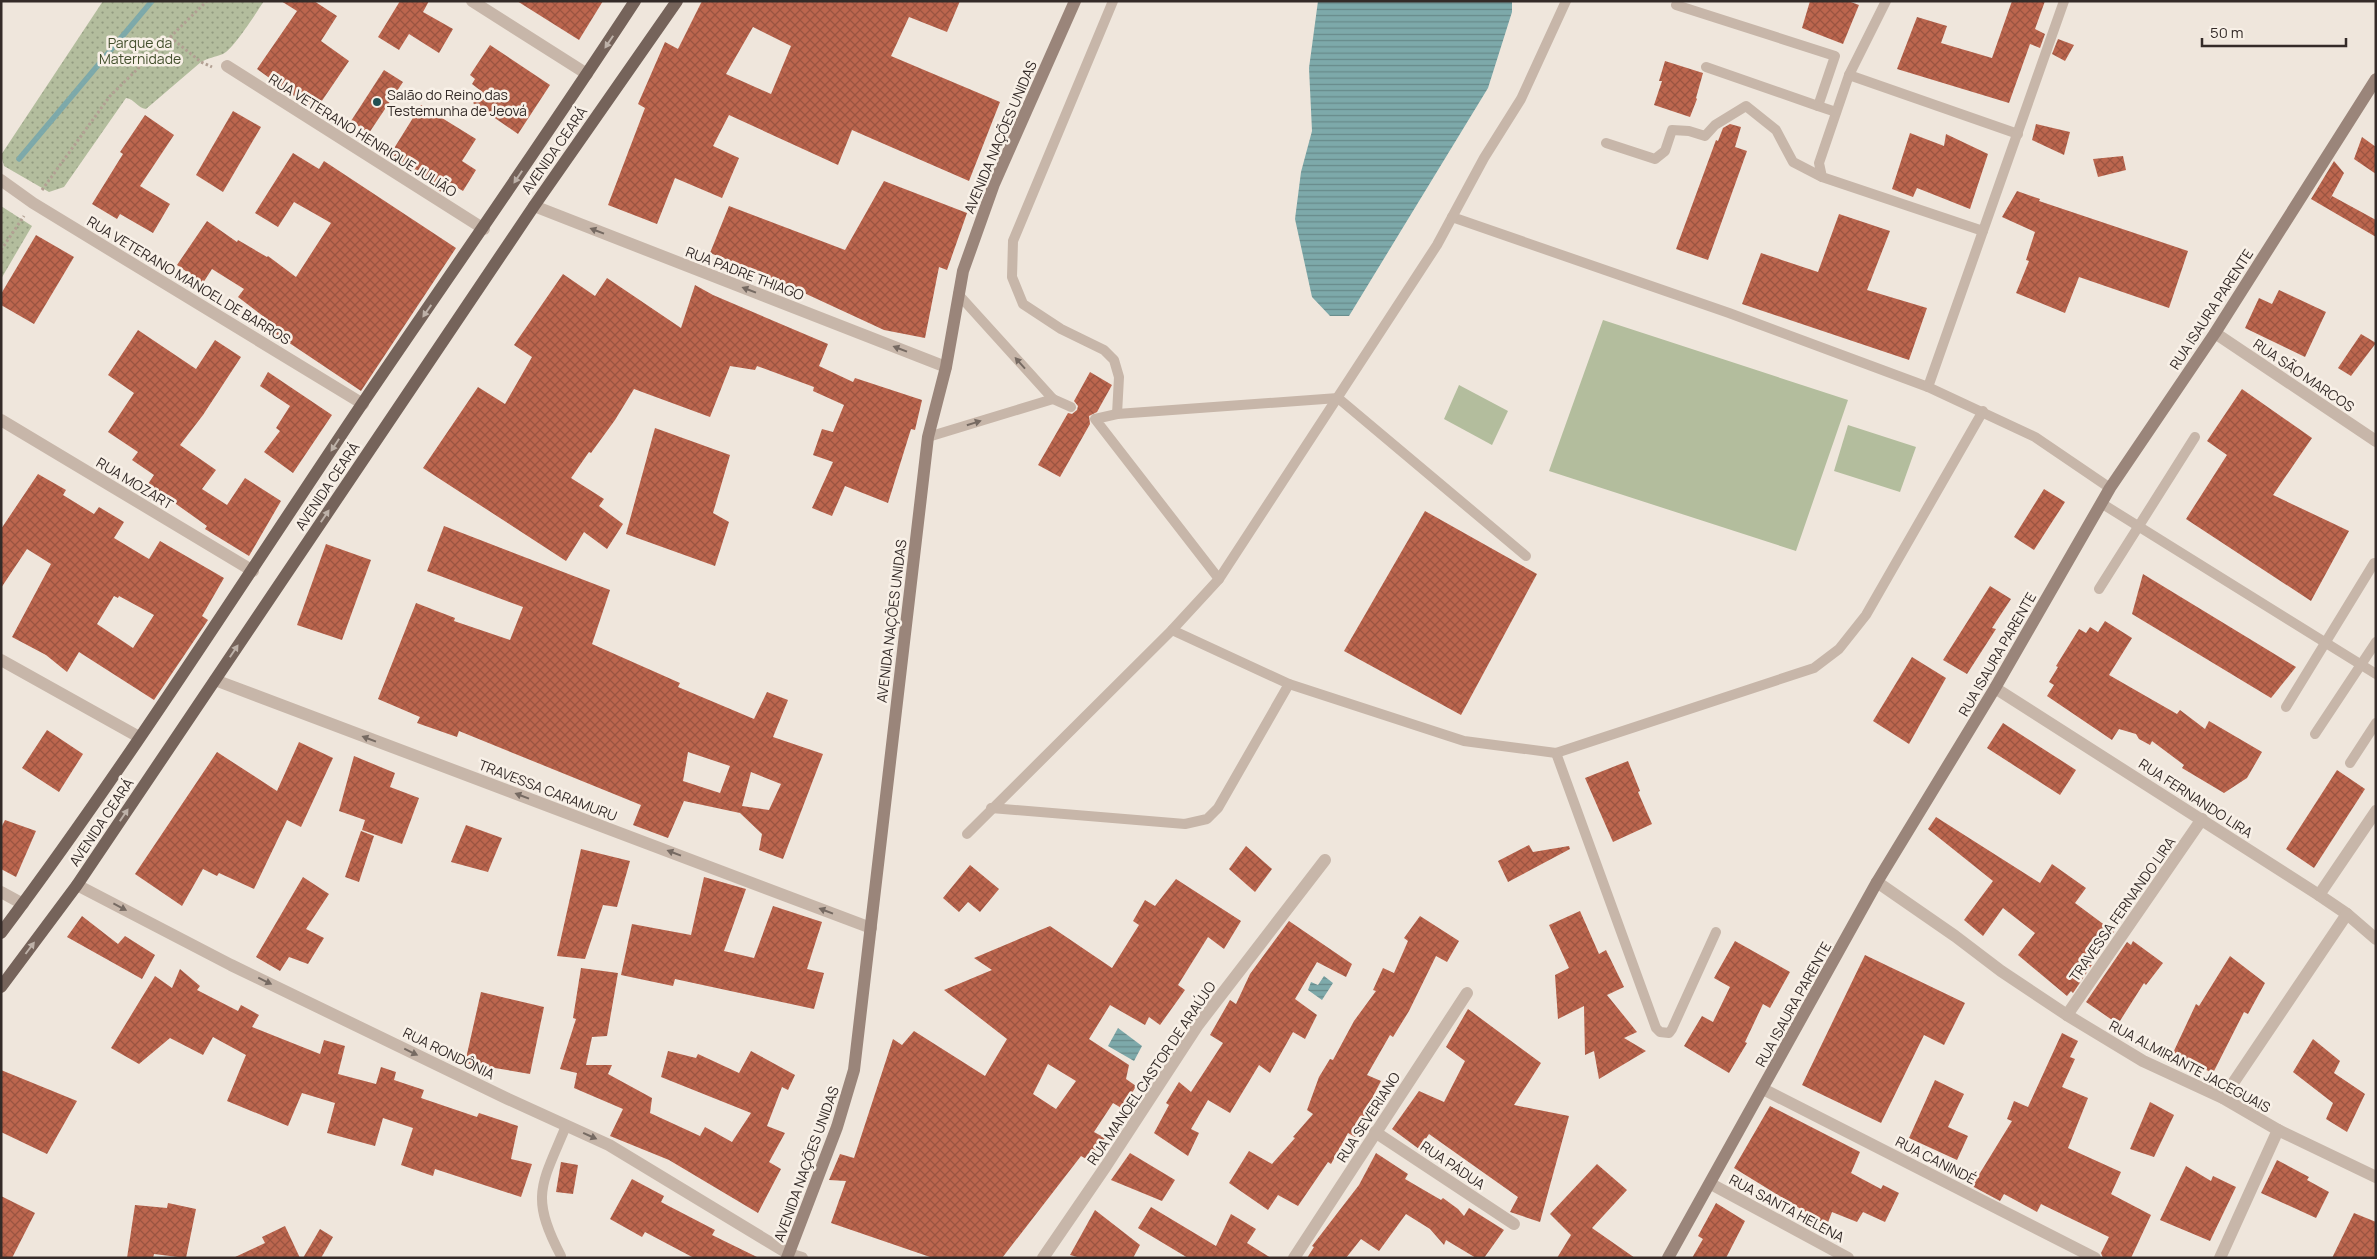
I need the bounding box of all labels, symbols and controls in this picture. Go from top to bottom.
scale bar [2202,15,2346,47]
text: 50 m [2210,22,2244,43]
park label: Parque da Maternidade [99,33,181,68]
one-way arrow [604,35,613,49]
street label: AVENIDA NAÇÕES UNIDAS [959,57,1041,216]
street label: RUA VETERANO HENRIQUE JULIÃO [265,69,461,201]
place label: Salão do Reino das Testemunha de Jeová [387,85,527,120]
marker: Salão do Reino das Testemunha de Jeová [371,96,383,108]
street label: AVENIDA CEARÁ [517,102,591,197]
one-way arrow [513,170,523,184]
street label: RUA VETERANO MANOEL DE BARROS [84,211,295,349]
one-way arrow [590,227,605,234]
street label: RUA PADRE THIAGO [683,242,807,304]
street label: RUA ISAURA PARENTE [2165,245,2257,373]
one-way arrow [741,286,756,294]
one-way arrow [422,304,431,318]
street label: RUA SÃO MARCOS [2250,334,2359,416]
one-way arrow [892,345,907,353]
one-way arrow [1014,357,1026,369]
one-way arrow [967,418,982,426]
street label: AVENIDA CEARÁ [290,438,364,534]
one-way arrow [330,439,340,452]
street label: RUA MOZART [93,453,177,514]
one-way arrow [320,509,330,523]
street label: AVENIDA NAÇÕES UNIDAS [872,538,910,704]
street label: RUA ISAURA PARENTE [1954,589,2040,719]
one-way arrow [229,644,239,658]
one-way arrow [362,735,377,742]
street label: RUA FERNANDO LIRA [2135,754,2257,842]
street label: TRAVESSA CARAMURU [476,755,620,825]
street label: AVENIDA CEARÁ [64,774,138,870]
one-way arrow [514,792,529,799]
one-way arrow [119,808,129,822]
street label: TRAVESSA FERNANDO LIRA [2065,833,2179,985]
one-way arrow [666,849,681,856]
one-way arrow [113,903,128,911]
one-way arrow [818,907,833,914]
street label: RUA ISAURA PARENTE [1751,938,1835,1070]
one-way arrow [25,942,36,955]
one-way arrow [258,978,272,986]
street label: RUA MANOEL CASTOR DE ARAÚJO [1082,978,1220,1168]
street label: RUA ALMIRANTE JACEGUAIS [2106,1015,2274,1117]
street label: RUA RONDÔNIA [400,1023,498,1083]
one-way arrow [404,1047,419,1056]
street label: RUA SEVERIANO [1332,1068,1404,1166]
street label: AVENIDA NAÇÕES UNIDAS [769,1083,843,1244]
street label: RUA CANINDÉ [1892,1131,1980,1189]
one-way arrow [583,1133,597,1141]
street label: RUA PÁDUA [1417,1136,1489,1194]
street label: RUA SANTA HELENA [1726,1170,1848,1246]

